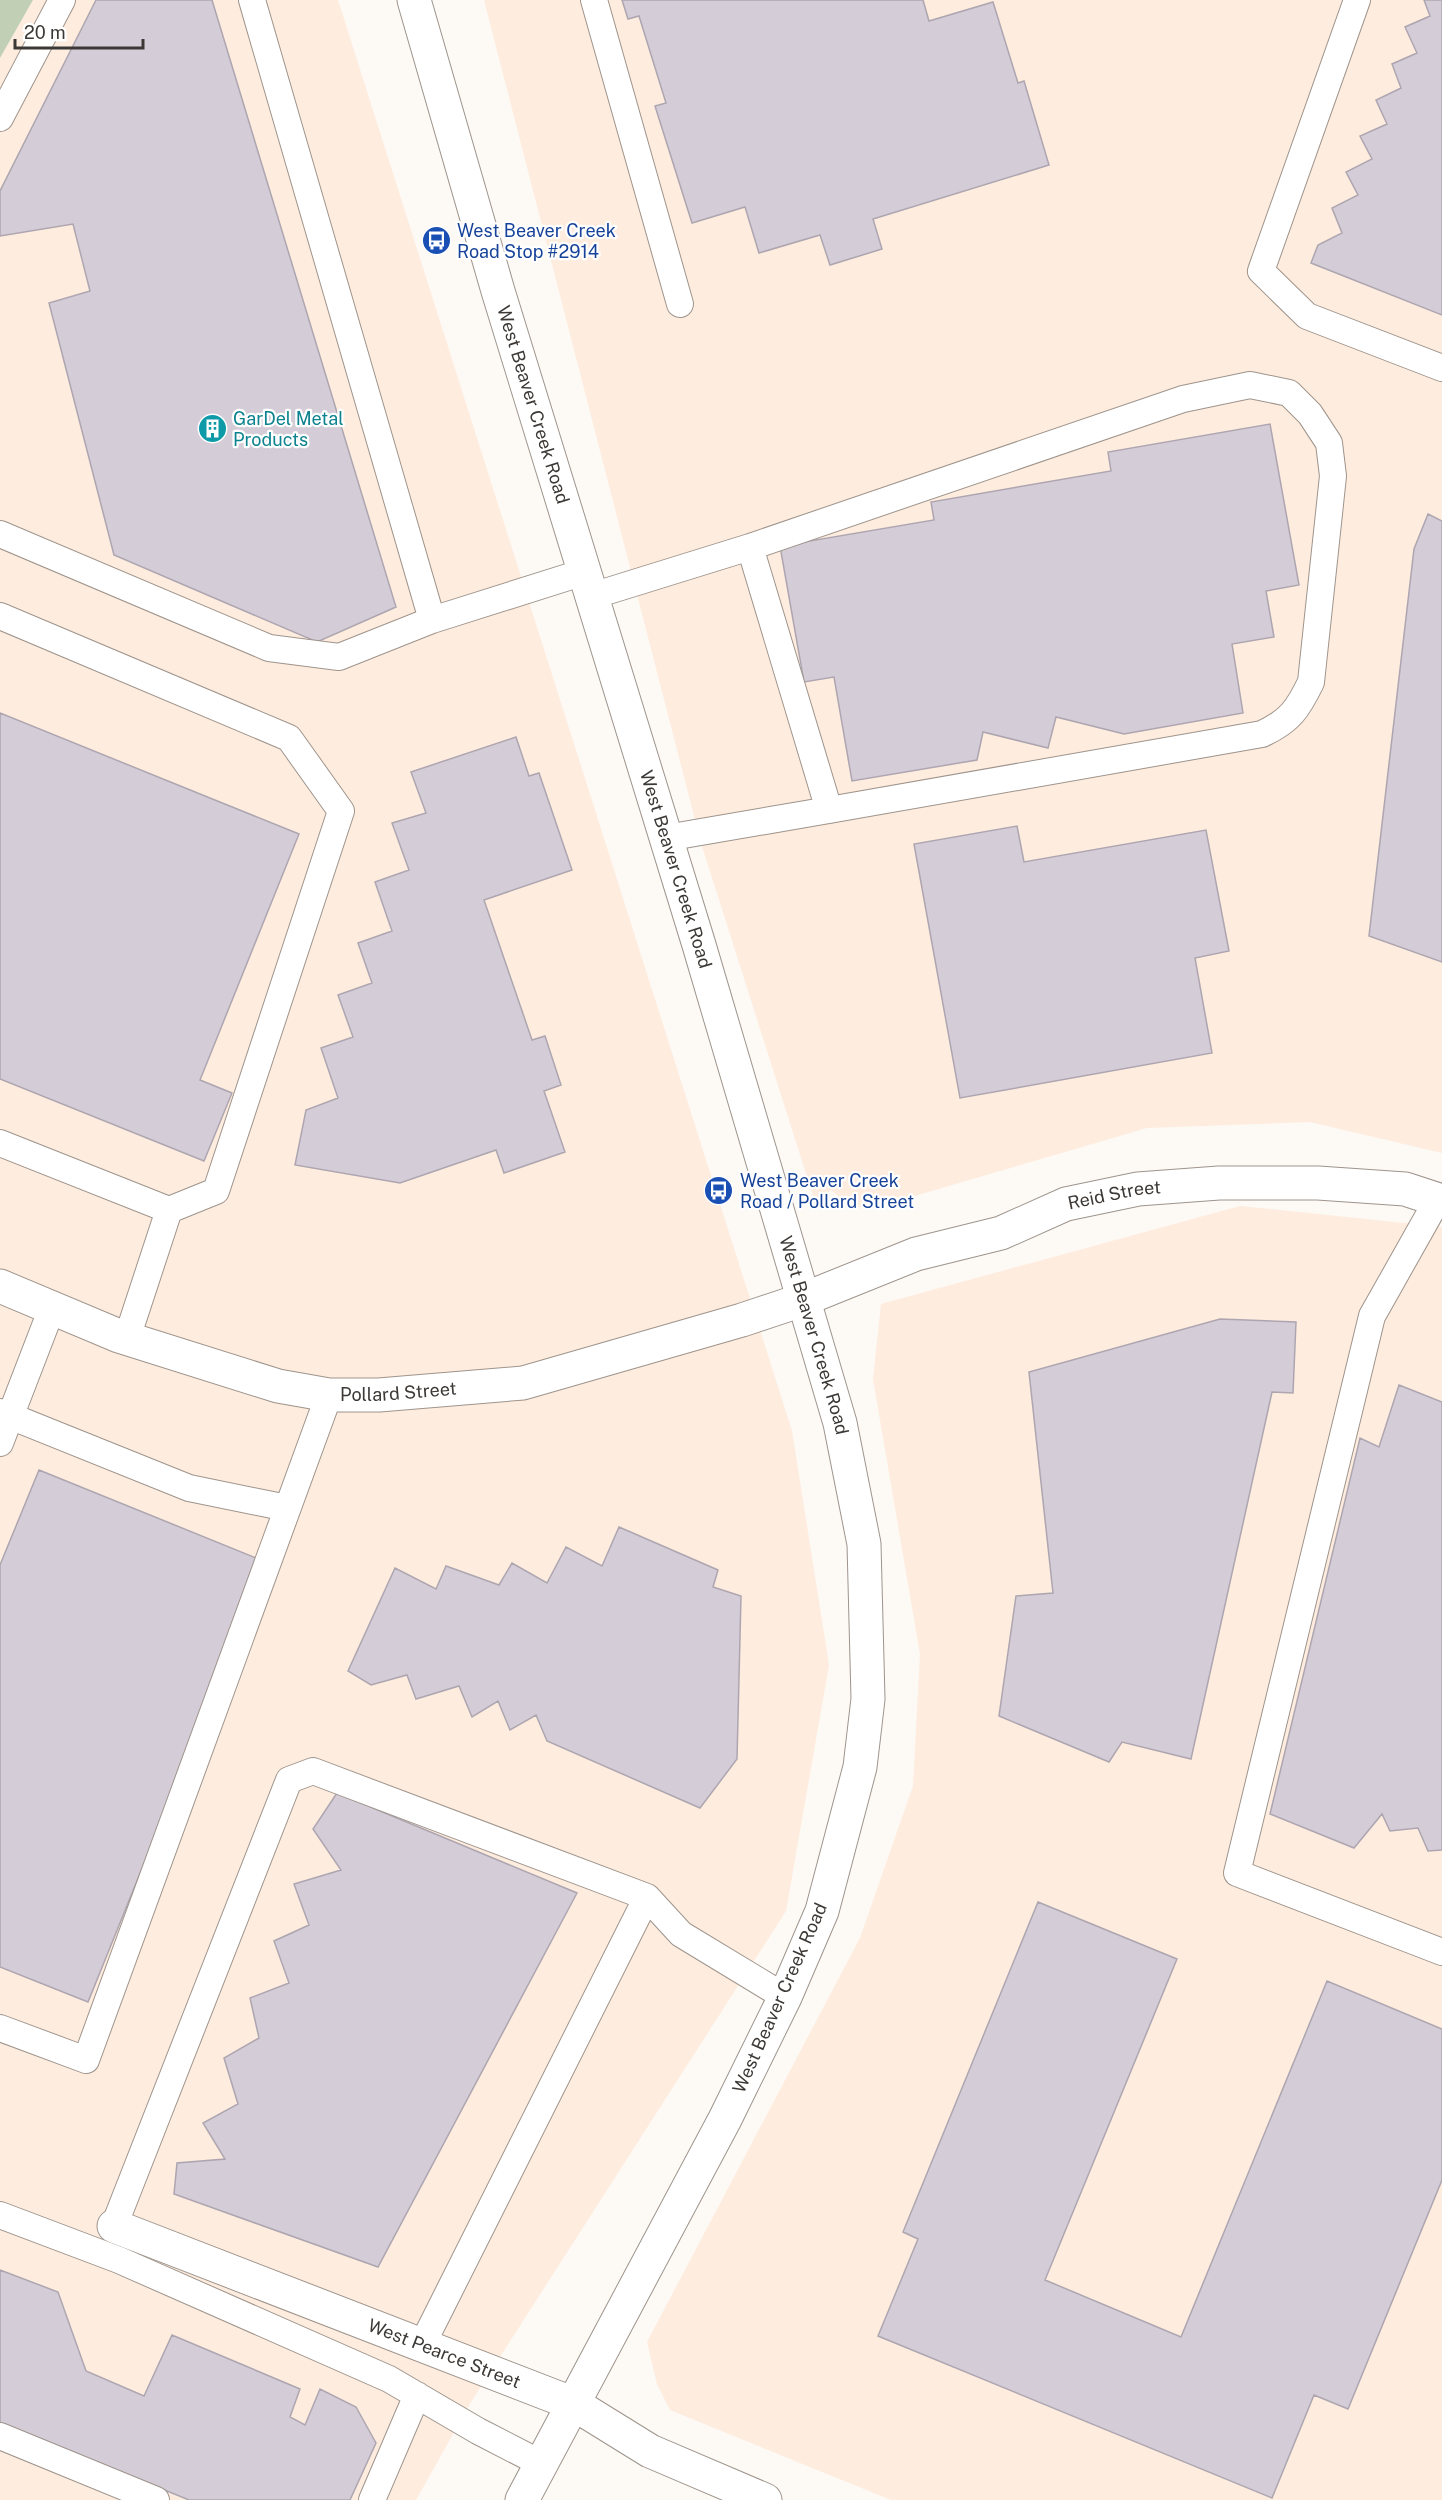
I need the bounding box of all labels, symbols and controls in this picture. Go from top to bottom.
scale bar [15,12,142,50]
text: 20 m [24,22,66,43]
place label: West Beaver Creek Road Stop #2914 [457,220,616,262]
bus stop icon: West Beaver Creek Road Stop #2914 [420,225,452,257]
street label: West Beaver Creek Road [493,303,574,506]
place label: GarDel Metal Products [233,408,344,450]
building icon: GarDel Metal Products [196,413,228,445]
street label: West Beaver Creek Road [636,768,716,971]
place label: West Beaver Creek Road / Pollard Street [740,1170,914,1212]
bus stop icon: West Beaver Creek Road / Pollard Street [703,1175,735,1207]
street label: Reid Street [1066,1176,1161,1213]
street label: West Beaver Creek Road [775,1233,853,1436]
street label: Pollard Street [340,1378,457,1405]
street label: West Beaver Creek Road [728,1899,831,2096]
street label: West Pearce Street [365,2314,524,2392]

